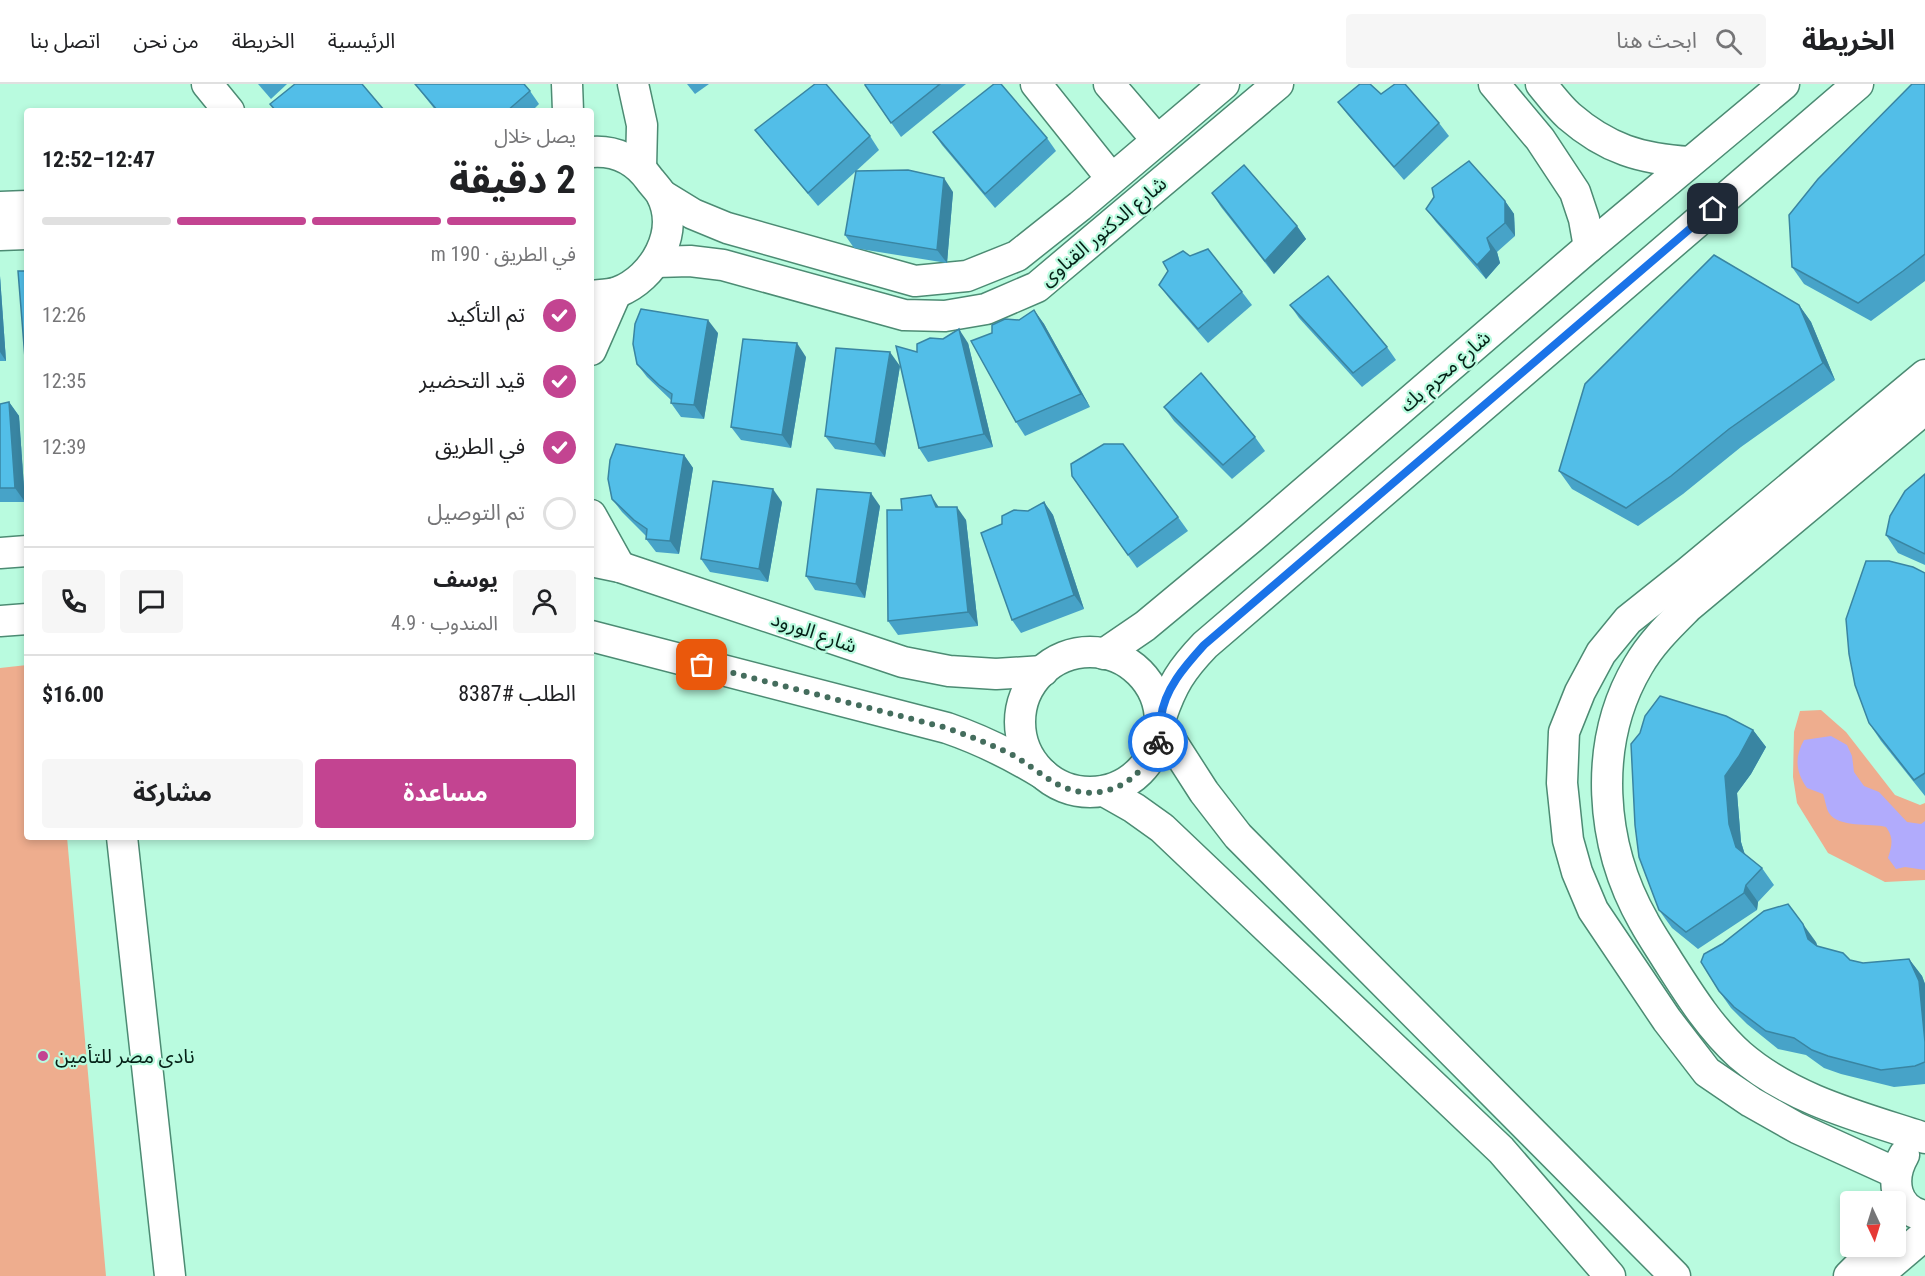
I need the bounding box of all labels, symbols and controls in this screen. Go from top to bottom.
search box [1346,14,1766,68]
text: الخريطة [1802,24,1895,57]
icon: search [1712,25,1745,58]
text: ابحث هنا [1616,28,1697,53]
text: اتصل بنا [30,29,100,53]
text: من نحن [133,29,199,53]
text: الخريطة [232,29,295,53]
text: الرئيسية [328,29,395,53]
text: يصل خلال [494,124,576,148]
text: 12:47–12:52 [42,147,155,172]
text: 2 دقيقة [449,157,576,203]
street label: شارع الدكتور القناوى [1035,171,1173,293]
pin [1687,183,1738,234]
icon: home [1696,192,1729,225]
text: في الطريق · 190 m [431,242,576,266]
icon: check [543,299,576,332]
text: تم التأكيد [447,302,525,327]
text: 12:26 [42,303,86,327]
street label: شارع محرم بك [1395,325,1497,419]
icon: check [543,365,576,398]
text: قيد التحضير [419,368,525,393]
text: 12:35 [42,369,86,393]
icon: check [543,431,576,464]
text: في الطريق [435,434,525,459]
text: 12:39 [42,435,86,459]
text: تم التوصيل [427,500,525,525]
text: يوسف [433,567,498,592]
button: phone [42,570,105,633]
button: chat [120,570,183,633]
button: person [513,570,576,633]
street label: شارع الورود [767,606,860,661]
text: المندوب · 4.9 [391,611,498,635]
pin [676,639,727,690]
icon: bag [685,648,718,681]
text: الطلب #8387 [458,681,576,706]
text: $16.00 [42,682,104,707]
courier [1128,712,1188,772]
icon: bike [1142,726,1175,759]
button: مشاركة [42,759,303,828]
button: مساعدة [315,759,576,828]
place label: نادى مصر للتأمين [55,1044,195,1068]
marker: نادى مصر للتأمين [36,1049,50,1063]
north arrow [1840,1191,1906,1257]
map controls [1840,1191,1906,1257]

